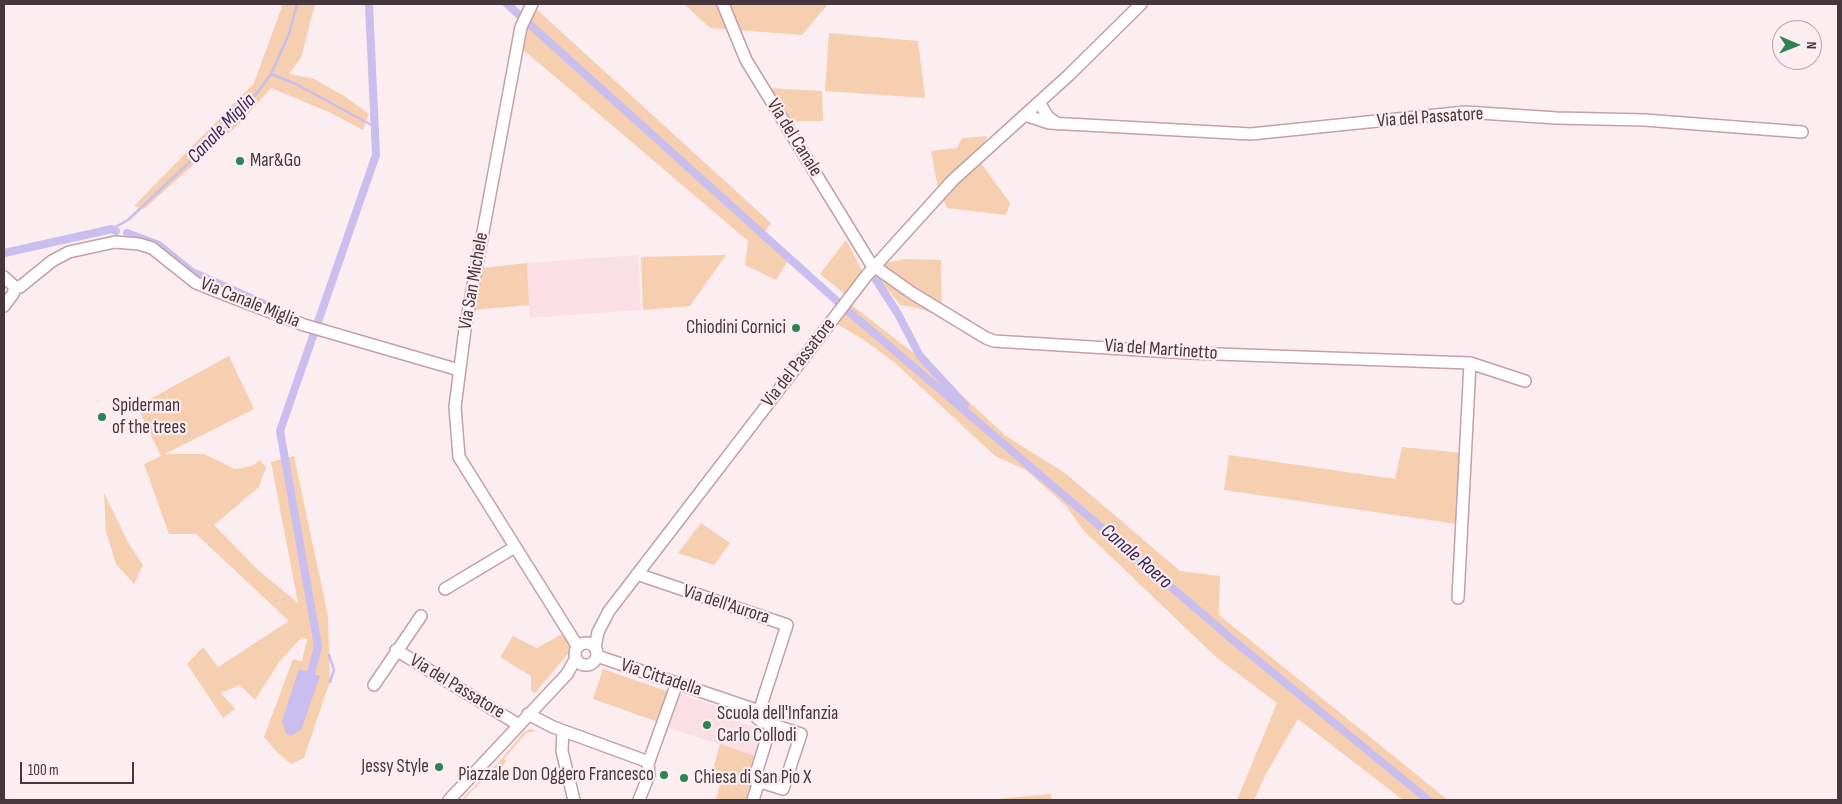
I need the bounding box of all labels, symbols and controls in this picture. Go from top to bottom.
north arrow [1772,20,1822,70]
text: N [1803,41,1820,49]
water label: Canale Miglia [183,89,261,169]
street label: Via del Canale [761,95,827,181]
street label: Via del Passatore [1376,103,1484,133]
place label: Mar&Go [250,150,301,172]
marker: Mar&Go [234,155,246,167]
street label: Via San Michele [454,231,494,331]
street label: Via Canale Miglia [197,273,303,333]
street label: Via del Passatore [757,314,841,412]
place label: Chiodini Cornici [686,317,786,339]
marker: Chiodini Cornici [790,322,802,334]
street label: Via del Martinetto [1104,335,1218,365]
place label: Spiderman of the trees [112,395,186,439]
marker: Spiderman of the trees [96,411,108,423]
water label: Canale Roero [1095,520,1177,594]
street label: Via dell'Aurora [680,580,772,630]
street label: Via del Passatore [405,650,509,724]
street label: Via Cittadella [618,654,704,702]
place label: Scuola dell'Infanzia Carlo Collodi [717,703,838,747]
marker: Scuola dell'Infanzia Carlo Collodi [701,719,713,731]
scale bar [22,752,136,784]
place label: Jessy Style [361,756,429,778]
text: 100 m [28,761,59,780]
marker: Jessy Style [433,761,445,773]
place label: Piazzale Don Oggero Francesco [458,764,654,786]
place label: Chiesa di San Pio X [694,767,811,789]
marker: Piazzale Don Oggero Francesco [658,769,670,781]
marker: Chiesa di San Pio X [678,772,690,784]

